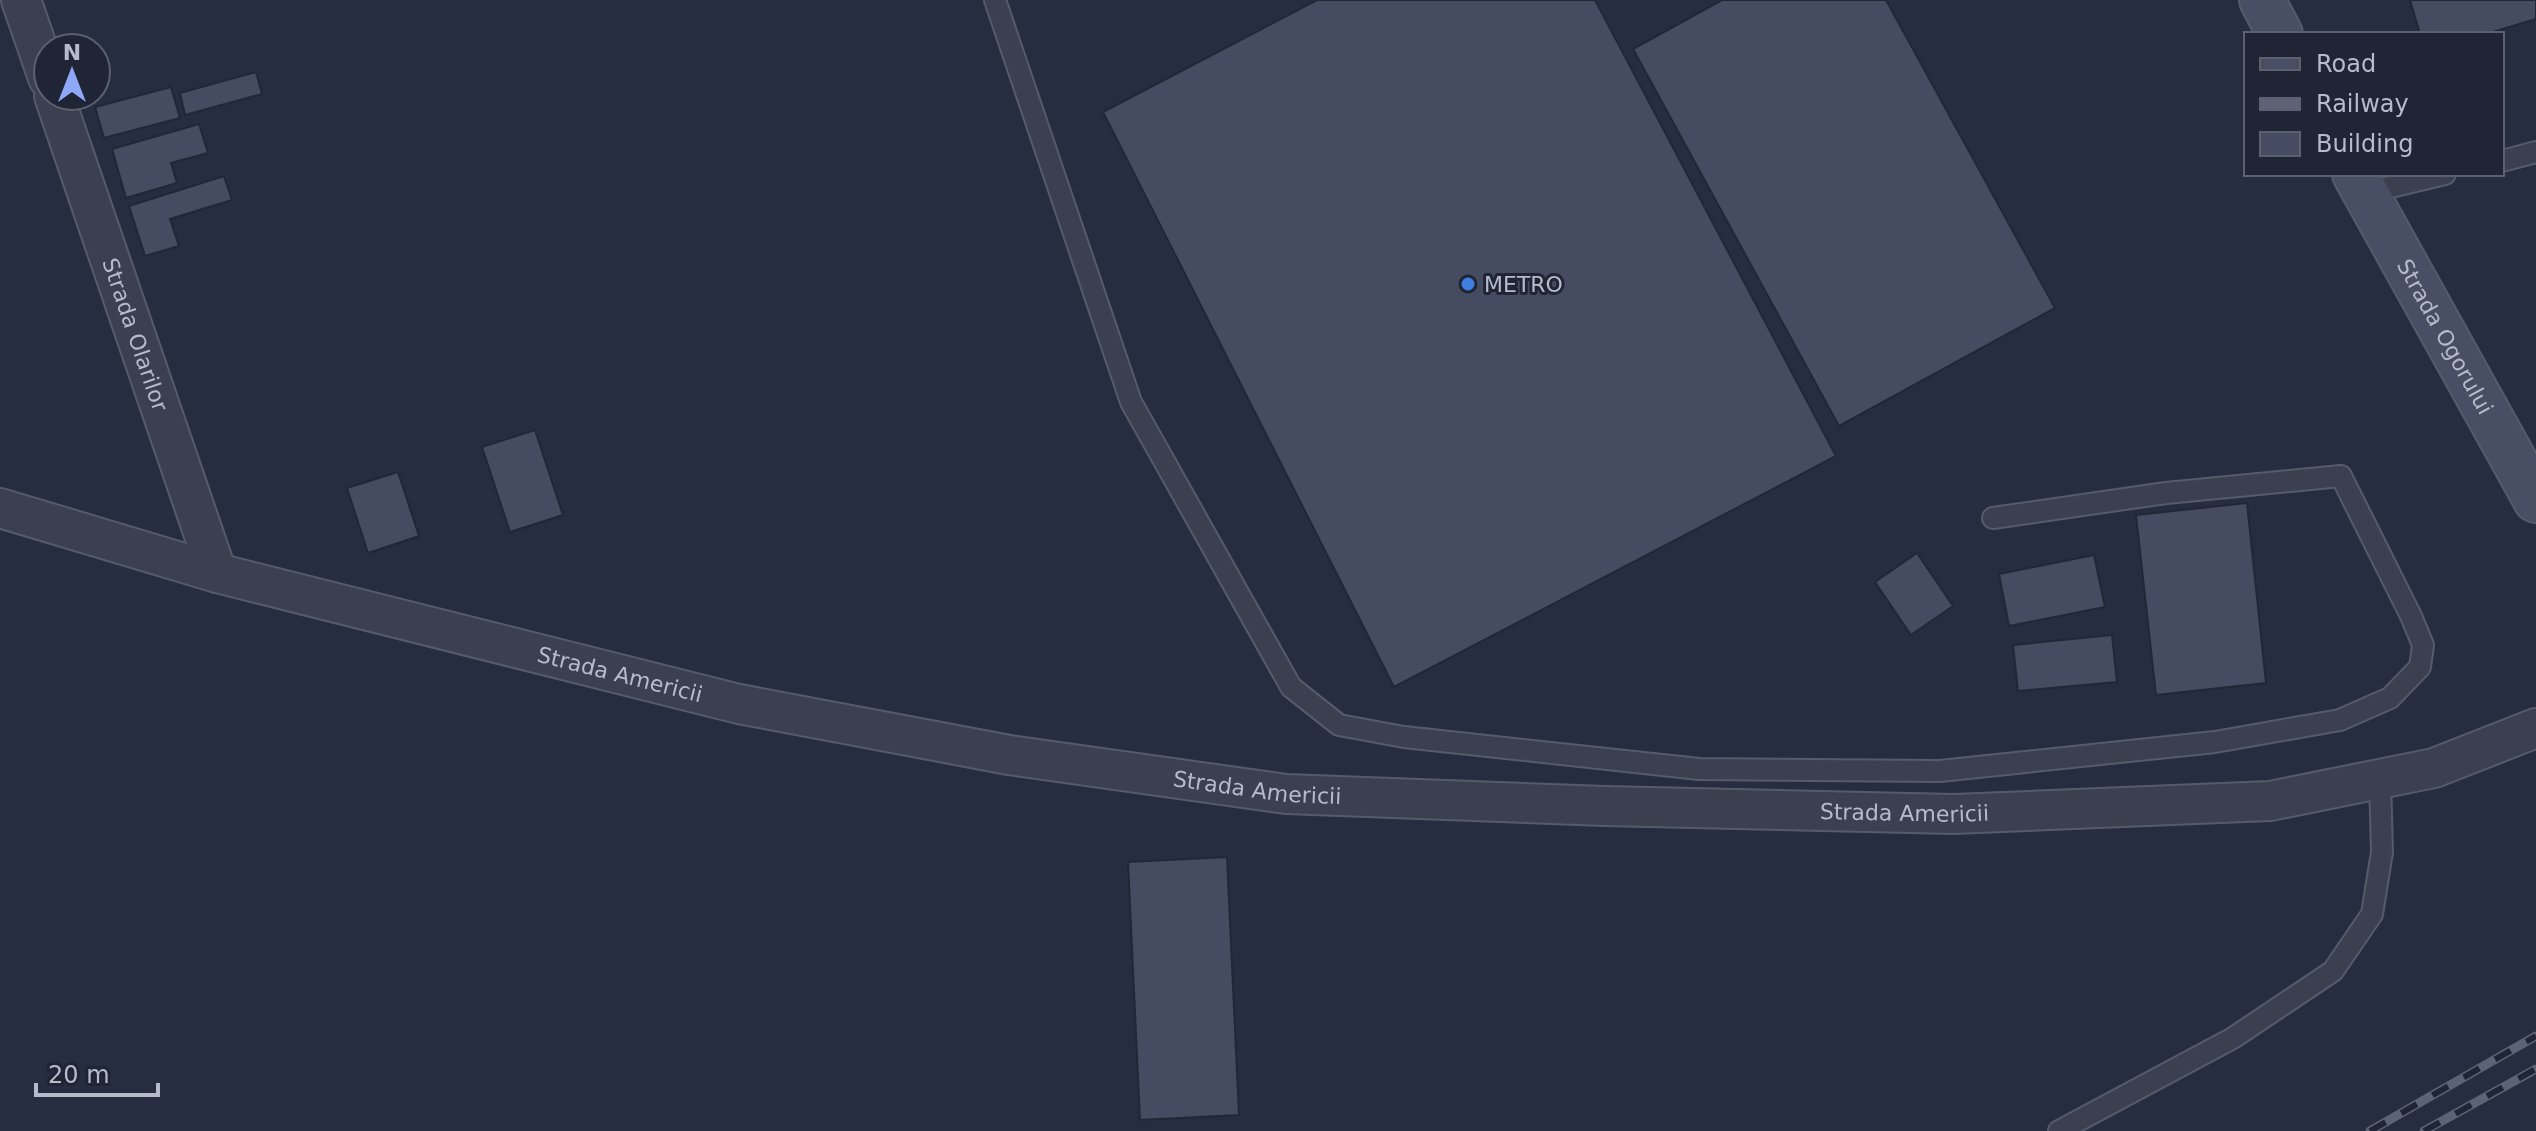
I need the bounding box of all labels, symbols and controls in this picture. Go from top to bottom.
north arrow [32,32,112,112]
legend [2244,32,2504,176]
text: N [63,40,81,65]
text: Road [2316,50,2376,78]
text: Railway [2316,90,2409,118]
text: Building [2316,130,2413,158]
street label: Strada Olarilor [98,255,174,415]
street label: Strada Ogorului [2392,255,2498,419]
place label: METRO [1484,272,1563,297]
marker: METRO [1459,275,1477,293]
street label: Strada Americii [535,641,705,707]
street label: Strada Americii [1172,766,1342,809]
street label: Strada Americii [1820,798,1990,827]
scale bar [36,1047,158,1097]
text: 20 m [48,1061,110,1089]

